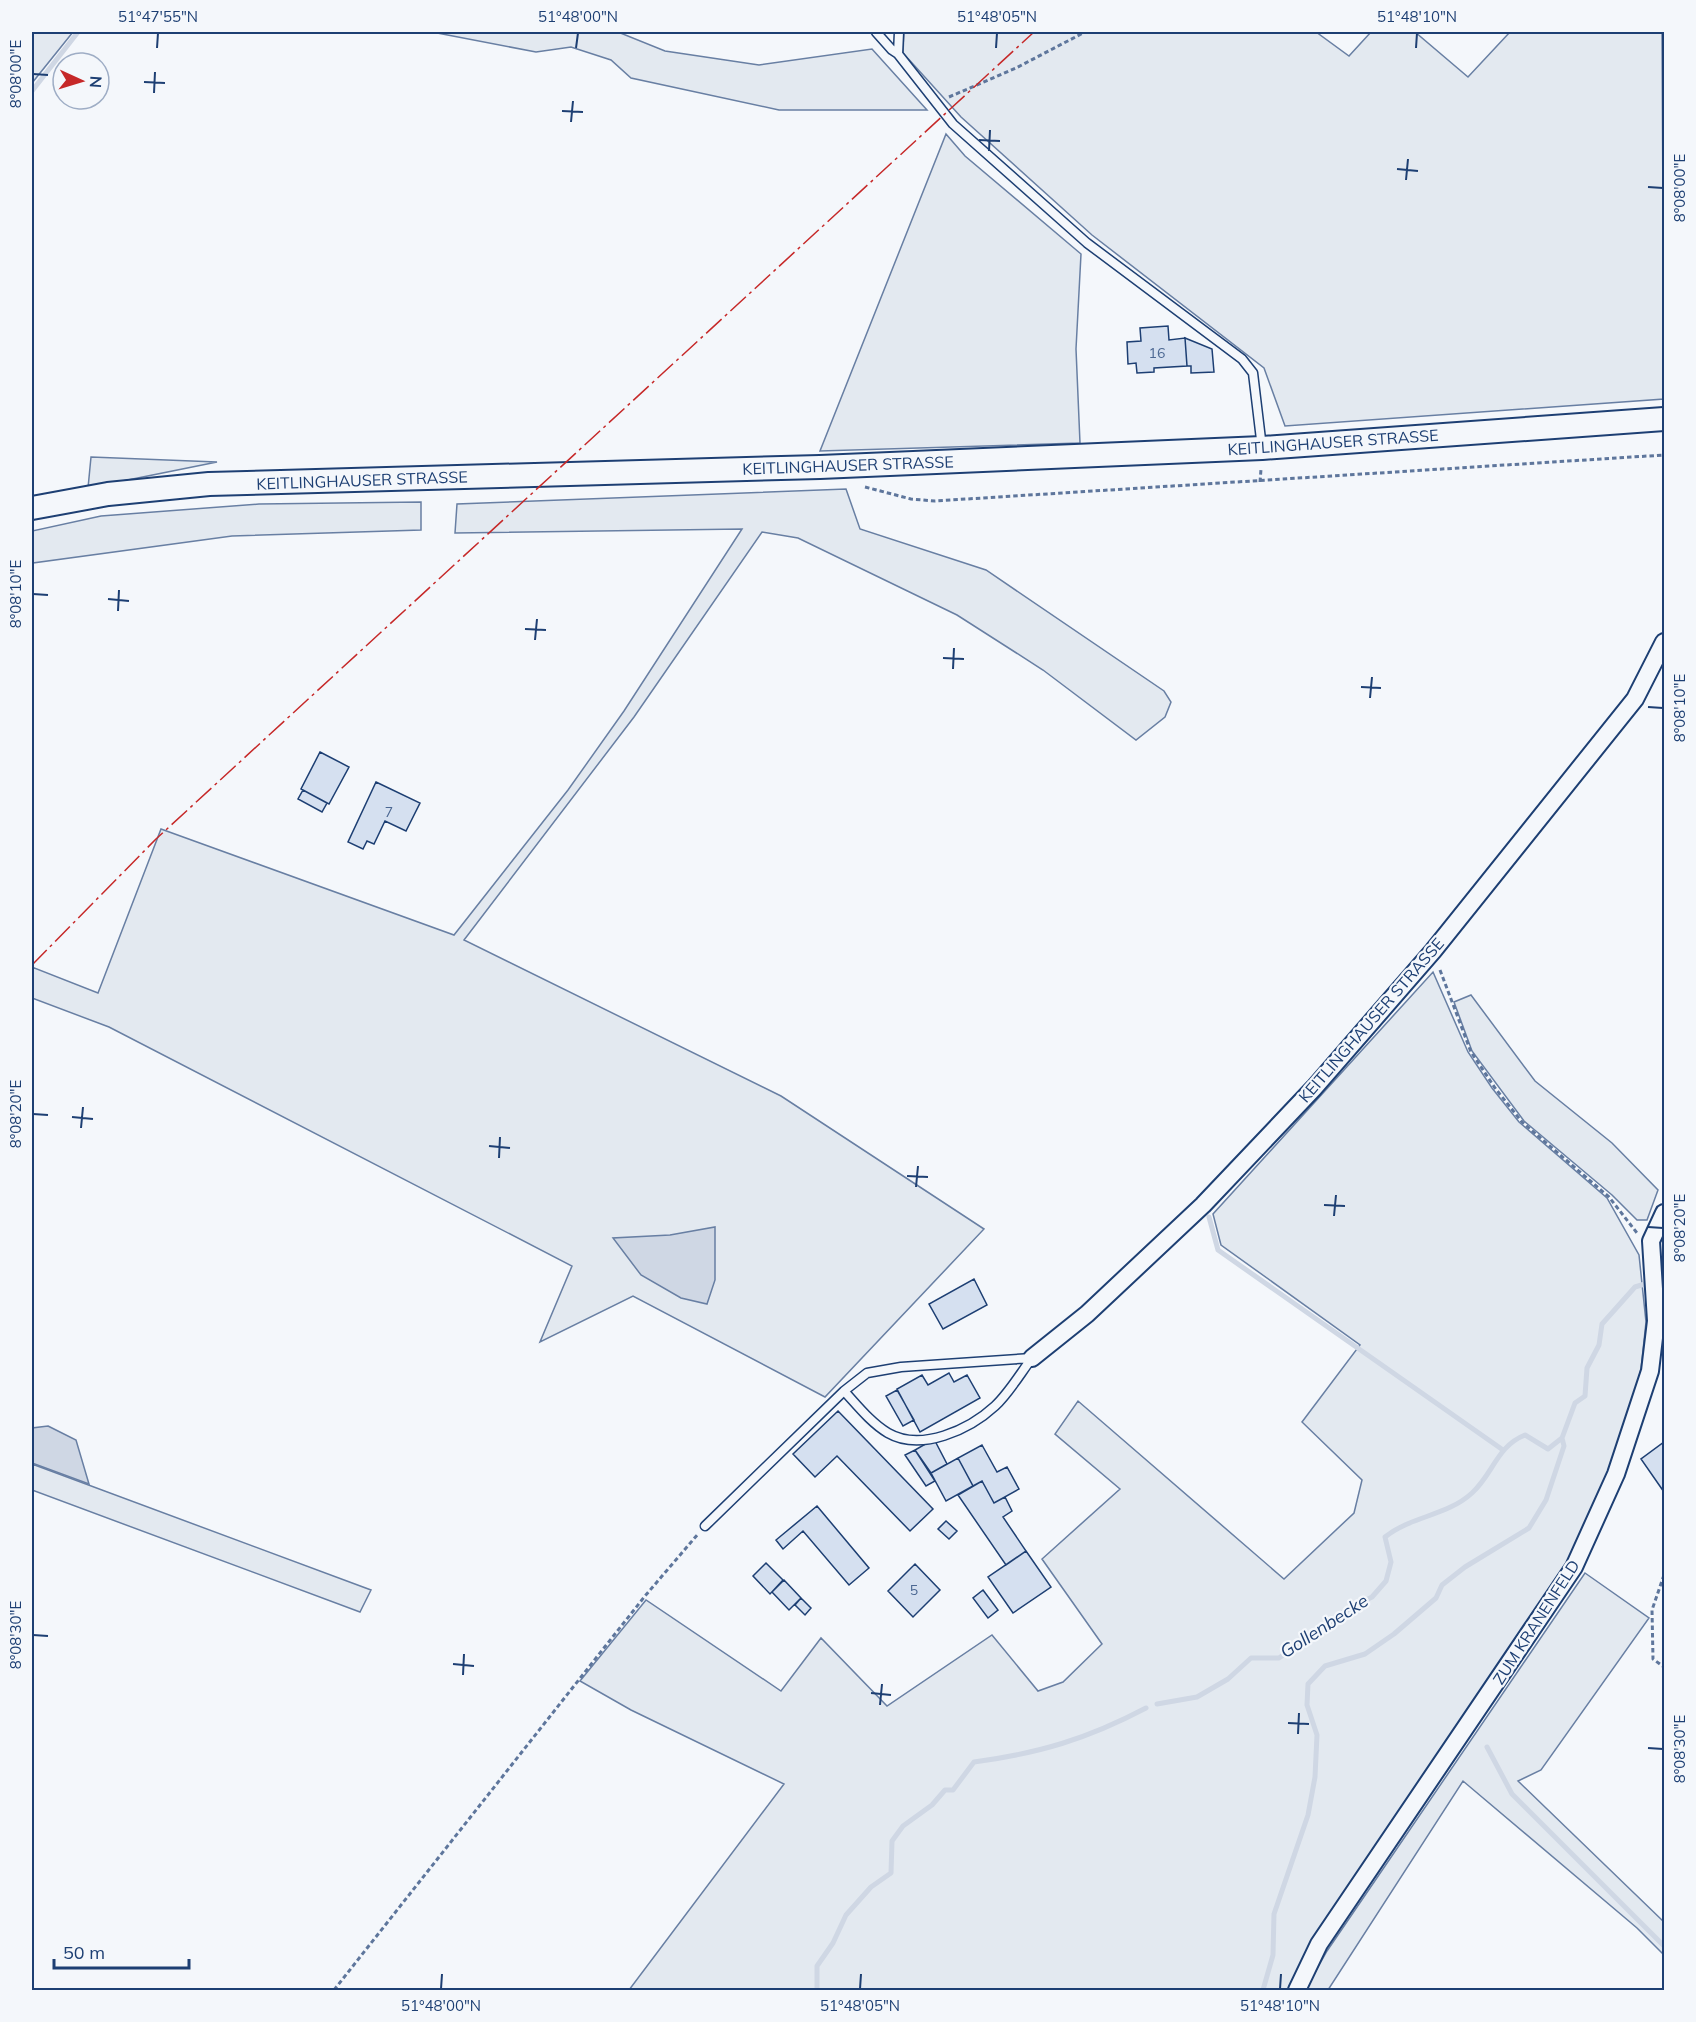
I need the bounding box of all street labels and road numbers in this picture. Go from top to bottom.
street label: KEITLINGHAUSER STRASSE [1227,425,1439,459]
street label: KEITLINGHAUSER STRASSE [742,451,954,479]
street label: KEITLINGHAUSER STRASSE [256,466,468,494]
street label: KEITLINGHAUSER STRASSE [1294,934,1448,1106]
street label: ZUM KRANENFELD [1488,1556,1584,1688]

